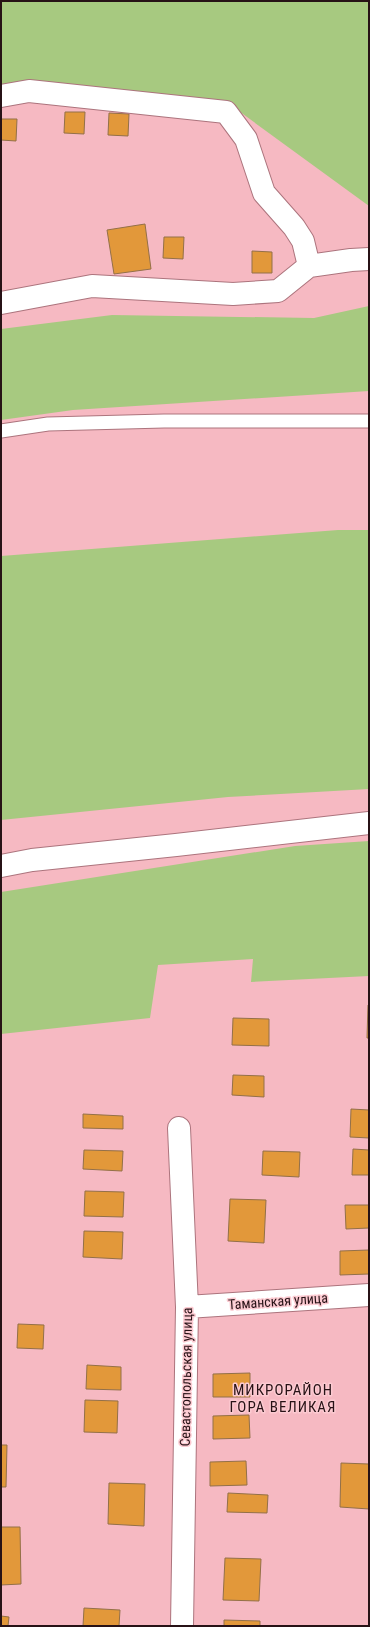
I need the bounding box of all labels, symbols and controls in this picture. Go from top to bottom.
street label: Таманская улица [228,1290,328,1312]
street label: Севастопольская улица [177,1307,195,1447]
district label: МИКРОРАЙОН ГОРА ВЕЛИКАЯ [230,1381,336,1416]

